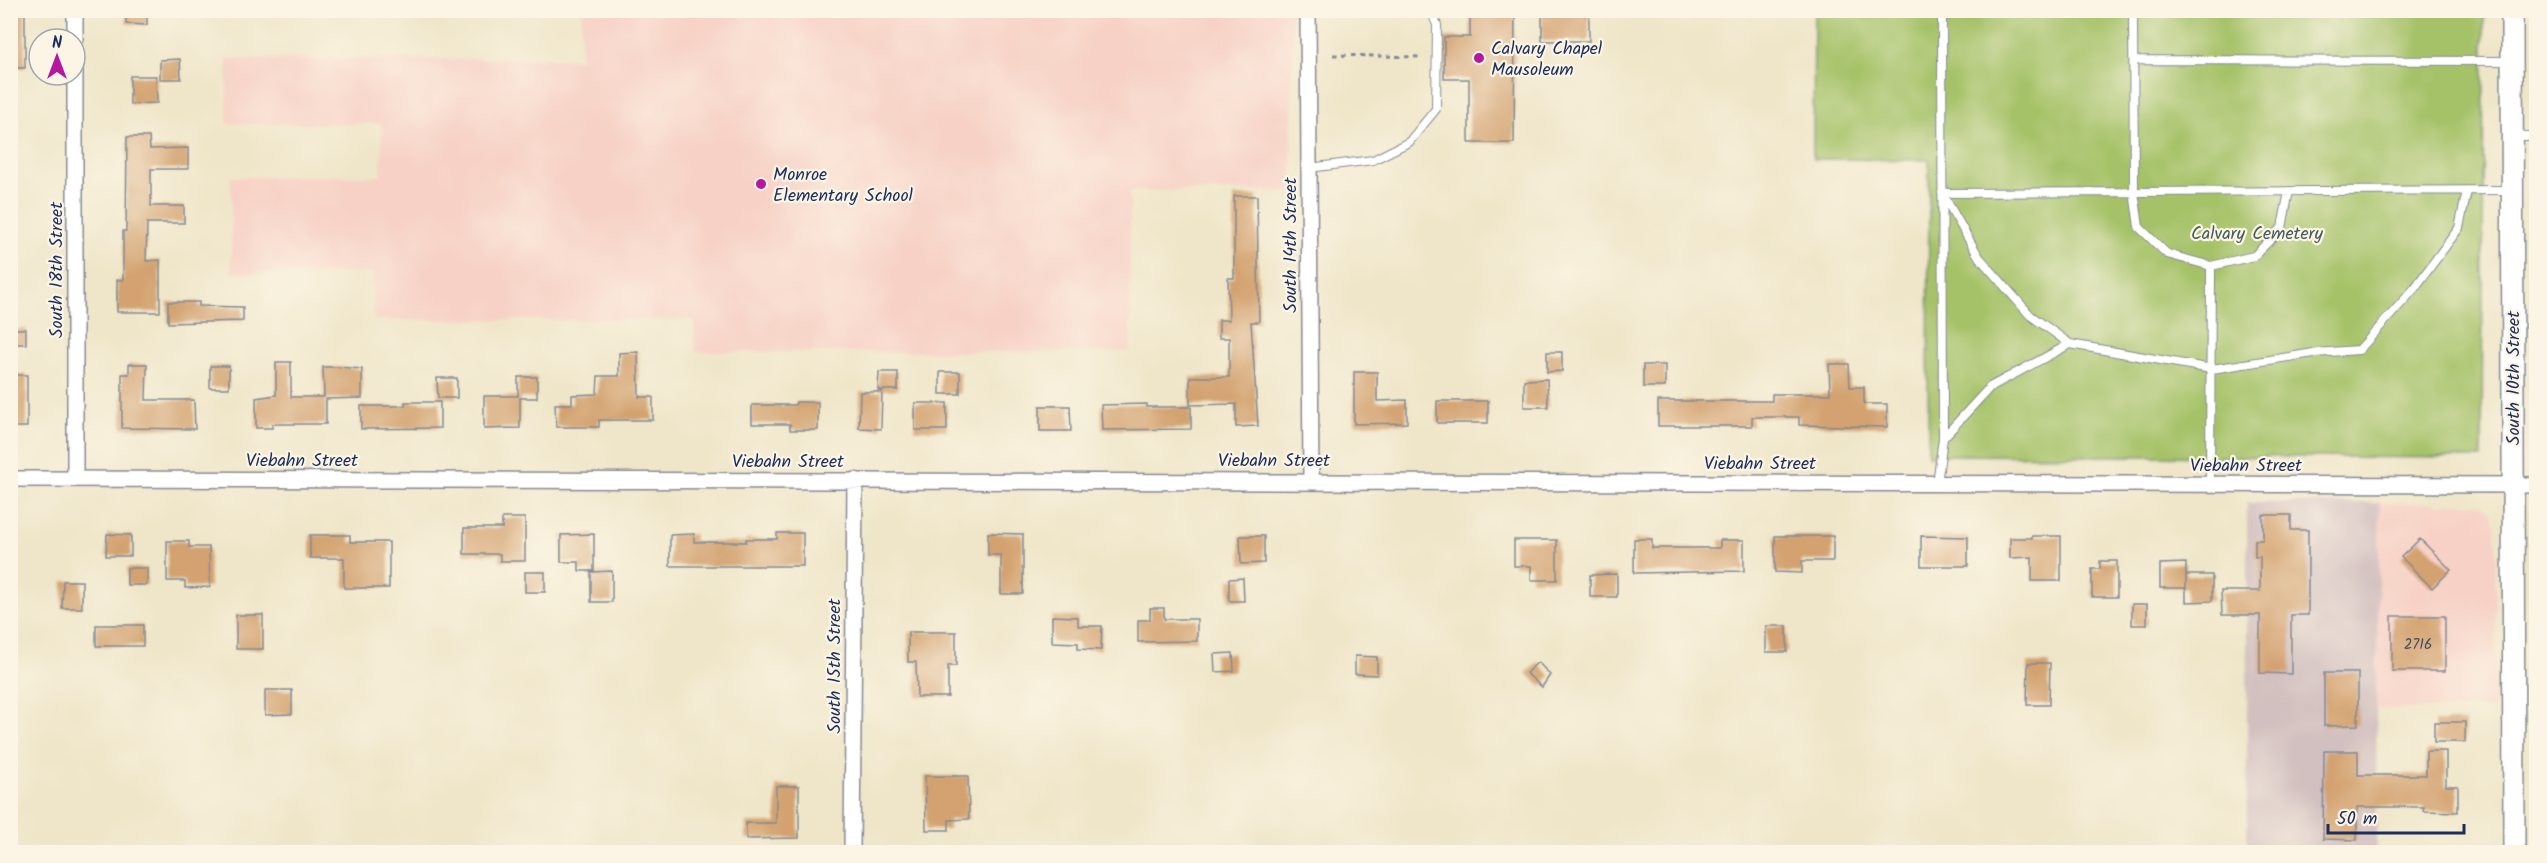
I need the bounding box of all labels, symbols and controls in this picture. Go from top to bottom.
north arrow [27,27,87,87]
text: N [52,31,62,56]
place label: Calvary Chapel Mausoleum [1491,35,1603,85]
marker: Calvary Chapel Mausoleum [1472,51,1486,65]
place label: Monroe Elementary School [773,161,914,211]
street label: South 14th Street [1277,176,1306,313]
marker: Monroe Elementary School [754,177,768,191]
street label: South 18th Street [43,201,72,338]
park label: Calvary Cemetery [2191,220,2324,249]
street label: South 10th Street [2500,310,2529,445]
street label: Viebahn Street [246,447,359,476]
street label: Viebahn Street [1218,447,1331,476]
street label: Viebahn Street [732,448,845,477]
street label: Viebahn Street [1704,450,1817,479]
street label: Viebahn Street [2190,452,2303,481]
street label: South 15th Street [821,597,850,734]
house number: 2716 [2404,633,2432,657]
scale bar [2328,797,2464,835]
text: 50 m [2337,805,2377,834]

